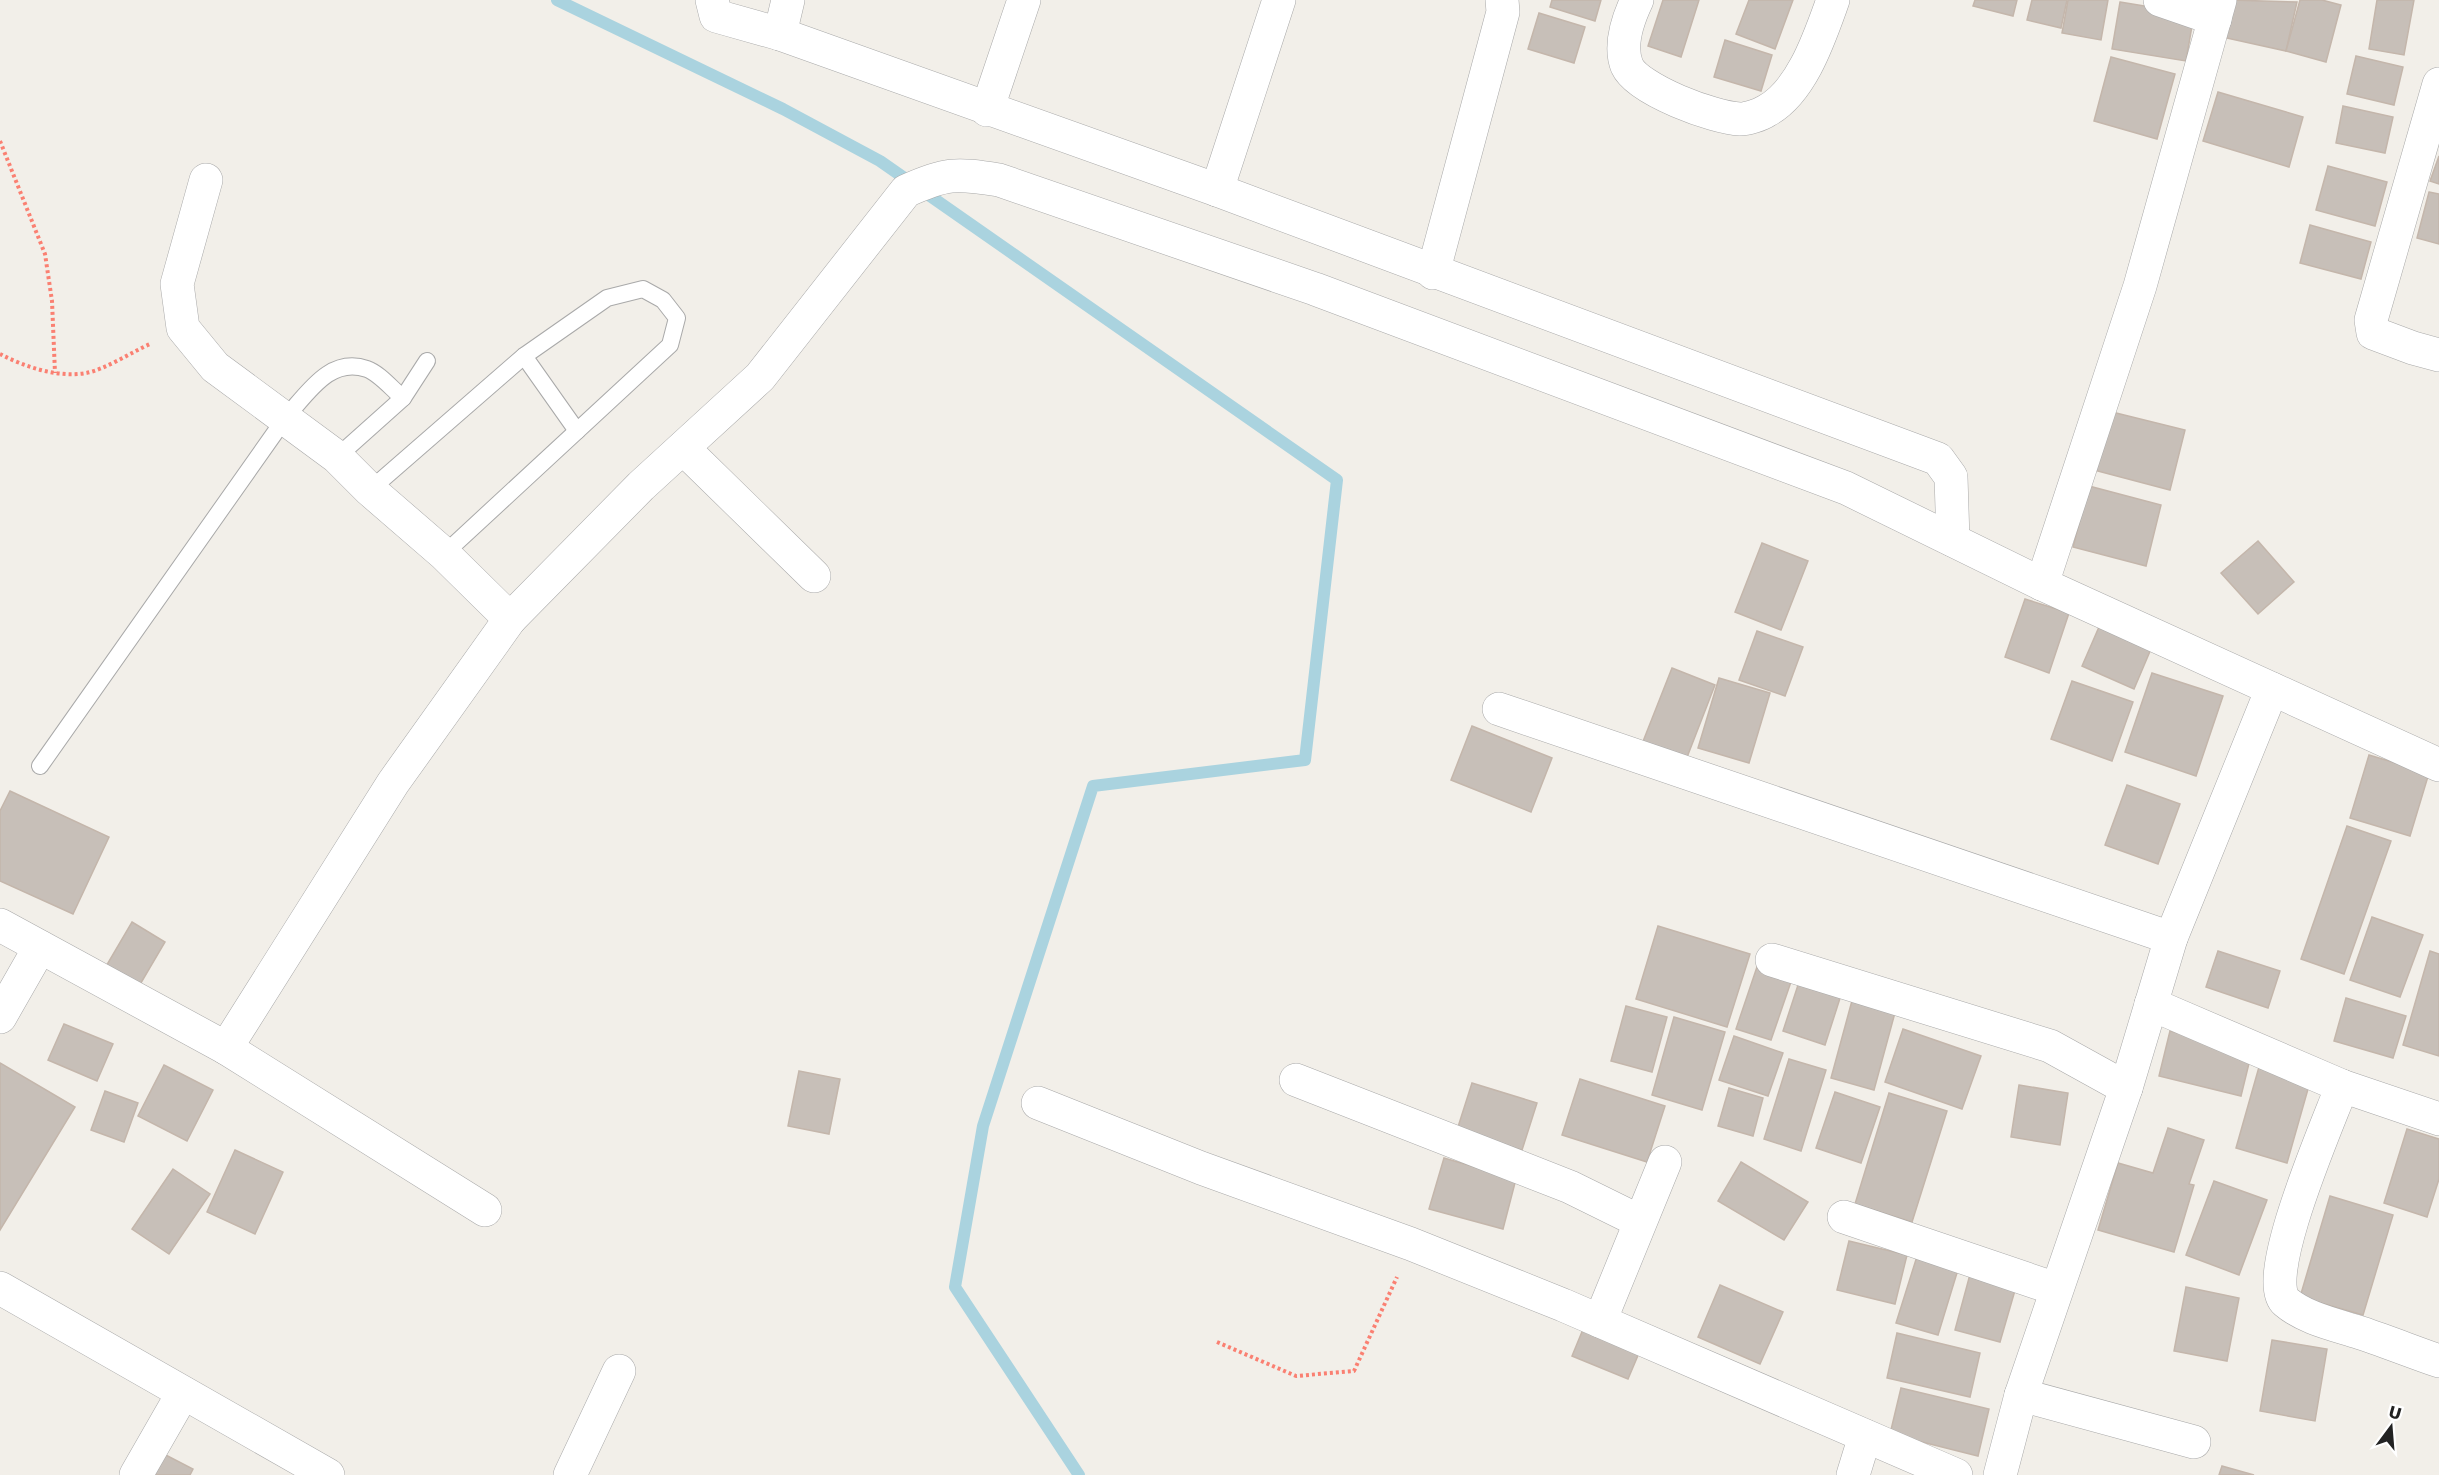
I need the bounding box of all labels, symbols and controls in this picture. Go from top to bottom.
north arrow [2361,1397,2421,1457]
text: U [2386,1402,2404,1424]

